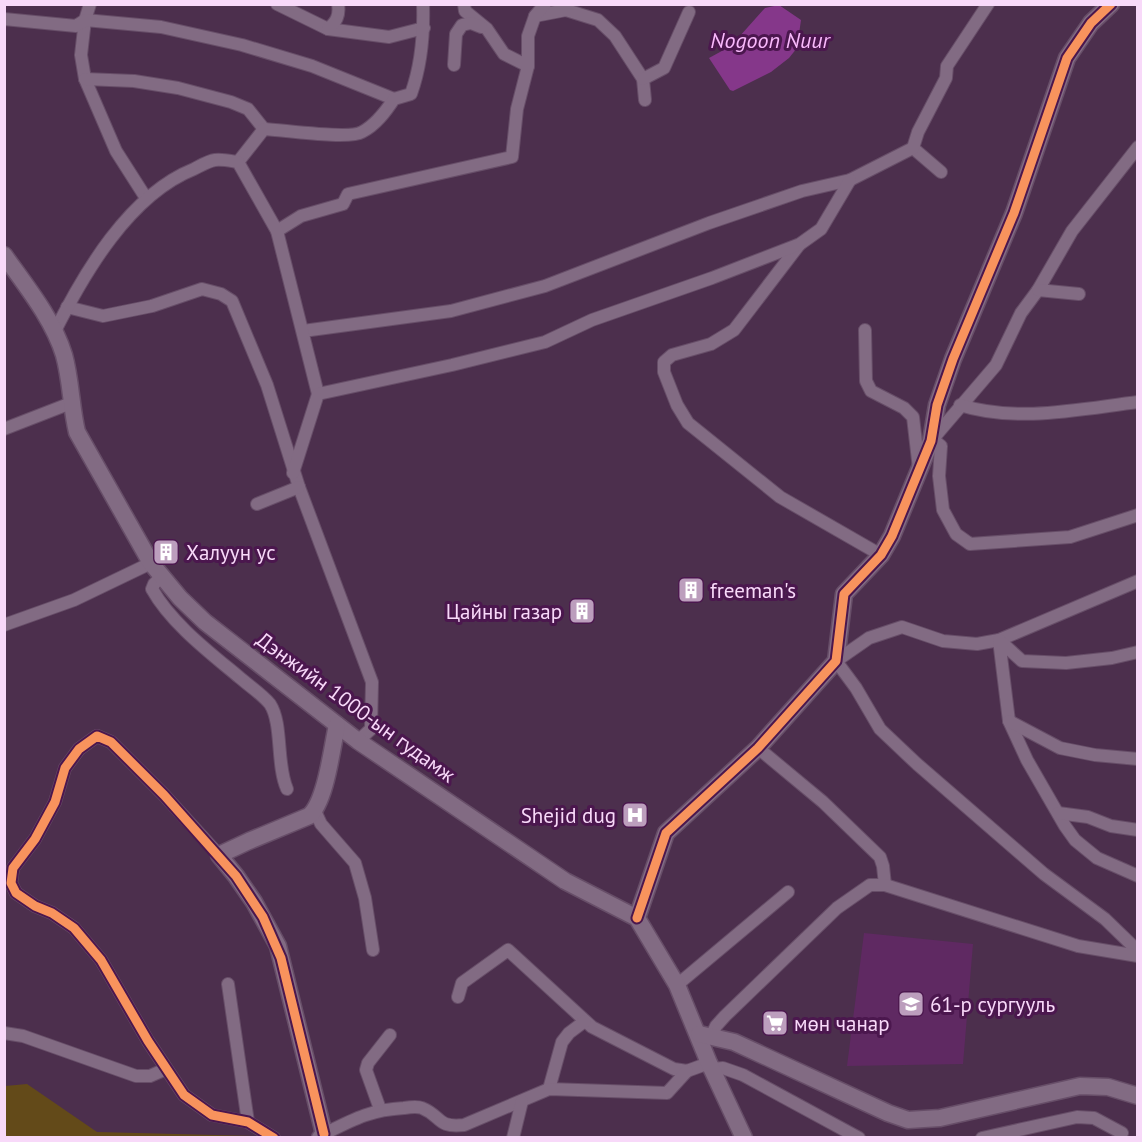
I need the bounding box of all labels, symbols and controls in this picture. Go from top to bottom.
water label: Nogoon Nuur [710,26,831,54]
building icon: Халуун ус [151,537,181,567]
place label: Халуун ус [186,539,276,566]
building icon: freeman's [676,575,706,605]
place label: freeman's [710,577,796,604]
building icon: Цайны газар [567,596,597,626]
place label: Цайны газар [446,598,562,625]
street label: Дэнжийн 1000-ын гудамж [251,626,461,788]
hospital icon: Shejid dug [620,800,650,830]
place label: Shejid dug [521,802,616,829]
school or university icon: 61-р сургууль [896,989,926,1019]
place label: 61-р сургууль [930,991,1055,1018]
supermarket icon: мөн чанар [760,1008,790,1038]
place label: мөн чанар [794,1010,890,1037]

